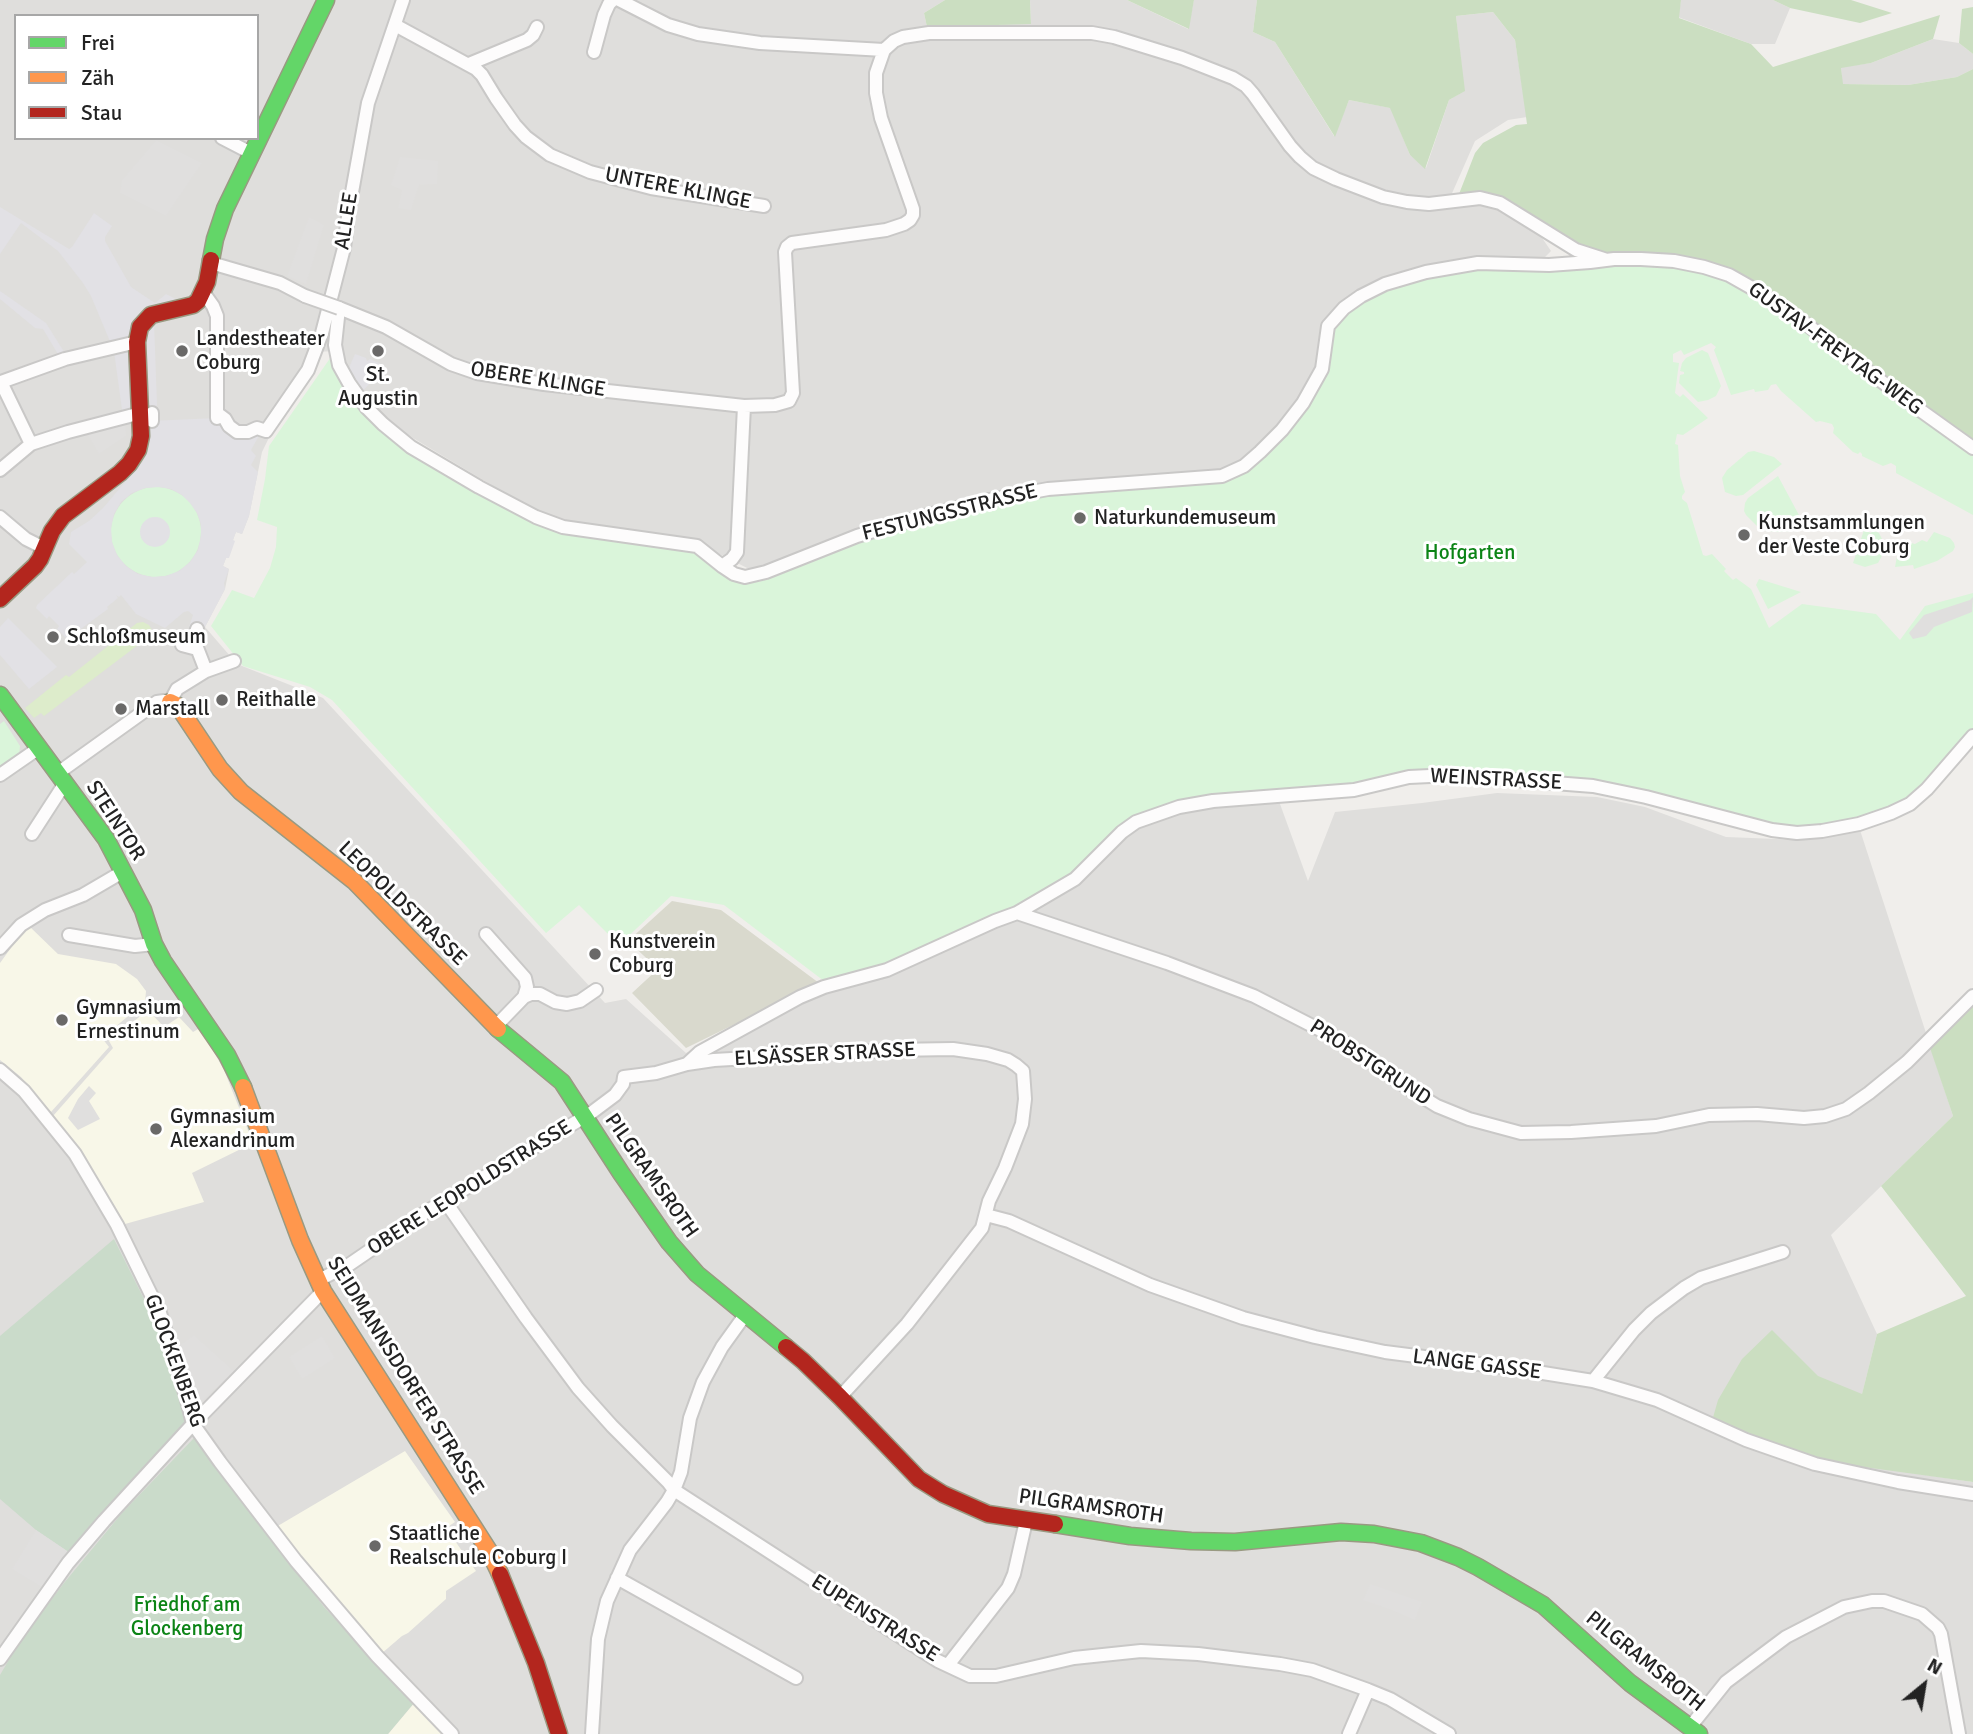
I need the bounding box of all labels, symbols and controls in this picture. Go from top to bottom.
legend [14,14,259,140]
text: Frei [81,30,115,56]
text: Zäh [81,65,115,91]
text: Stau [81,100,122,126]
street label: UNTERE KLINGE [603,162,753,216]
street label: ALLEE [330,190,364,252]
street label: GUSTAV-FREYTAG-WEG [1743,277,1927,421]
place label: Landestheater Coburg [196,326,325,376]
marker: Landestheater Coburg [174,343,190,359]
marker: St. Augustin [370,343,386,359]
street label: OBERE KLINGE [469,357,607,403]
place label: St. Augustin [338,362,418,412]
street label: FESTUNGSSTRASSE [860,479,1040,547]
place label: Naturkundemuseum [1094,505,1276,531]
marker: Naturkundemuseum [1072,510,1088,526]
place label: Kunstsammlungen der Veste Coburg [1758,510,1925,560]
marker: Kunstsammlungen der Veste Coburg [1736,527,1752,543]
park label: Hofgarten [1425,540,1515,566]
place label: Schloßmuseum [67,624,206,650]
marker: Schloßmuseum [45,629,61,645]
place label: Reithalle [236,687,316,713]
marker: Reithalle [214,692,230,708]
place label: Marstall [135,696,210,722]
marker: Marstall [113,701,129,717]
street label: WEINSTRASSE [1429,764,1563,796]
street label: STEINTOR [80,776,150,866]
street label: LEOPOLDSTRASSE [333,836,471,972]
place label: Kunstverein Coburg [609,929,716,979]
marker: Kunstverein Coburg [587,946,603,962]
place label: Gymnasium Ernestinum [76,995,181,1045]
marker: Gymnasium Ernestinum [54,1012,70,1028]
street label: PROBSTGRUND [1305,1014,1435,1112]
street label: ELSÄSSER STRASSE [734,1038,916,1072]
place label: Gymnasium Alexandrinum [170,1104,295,1154]
street label: PILGRAMSROTH [599,1109,703,1243]
street label: OBERE LEOPOLDSTRASSE [363,1115,577,1261]
marker: Gymnasium Alexandrinum [148,1121,164,1137]
street label: SEIDMANNSDORFER STRASSE [321,1253,489,1499]
street label: GLOCKENBERG [138,1291,210,1431]
street label: LANGE GASSE [1411,1345,1543,1385]
street label: PILGRAMSROTH [1017,1484,1165,1530]
place label: Staatliche Realschule Coburg I [389,1521,567,1571]
marker: Staatliche Realschule Coburg I [367,1538,383,1554]
street label: EUPENSTRASSE [806,1570,944,1668]
park label: Friedhof am Glockenberg [131,1592,243,1642]
street label: PILGRAMSROTH [1580,1606,1710,1718]
north arrow [1889,1650,1959,1720]
text: N [1923,1653,1946,1681]

